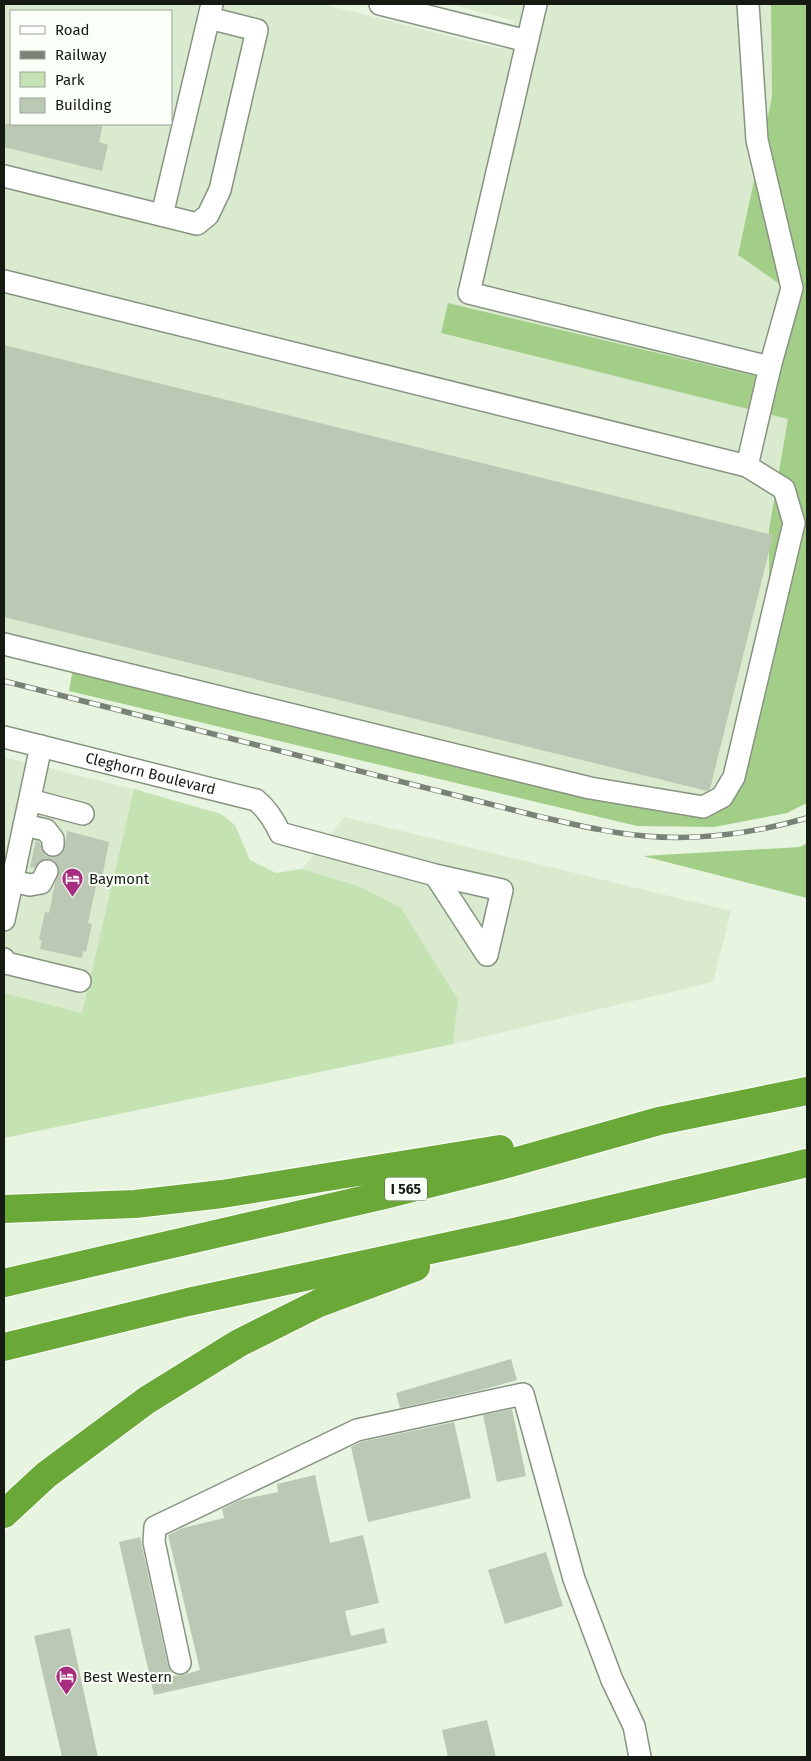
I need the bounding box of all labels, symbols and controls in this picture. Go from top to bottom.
legend [10,10,172,125]
text: Road [55,21,90,39]
text: Railway [55,46,107,64]
text: Park [55,71,85,89]
text: Building [55,96,111,114]
street label: Cleghorn Boulevard [84,749,217,799]
hotel icon: Baymont [61,867,85,898]
place label: Baymont [89,870,150,888]
road number: I 565 [385,1178,427,1200]
hotel icon: Best Western [55,1665,79,1696]
place label: Best Western [83,1668,172,1686]

